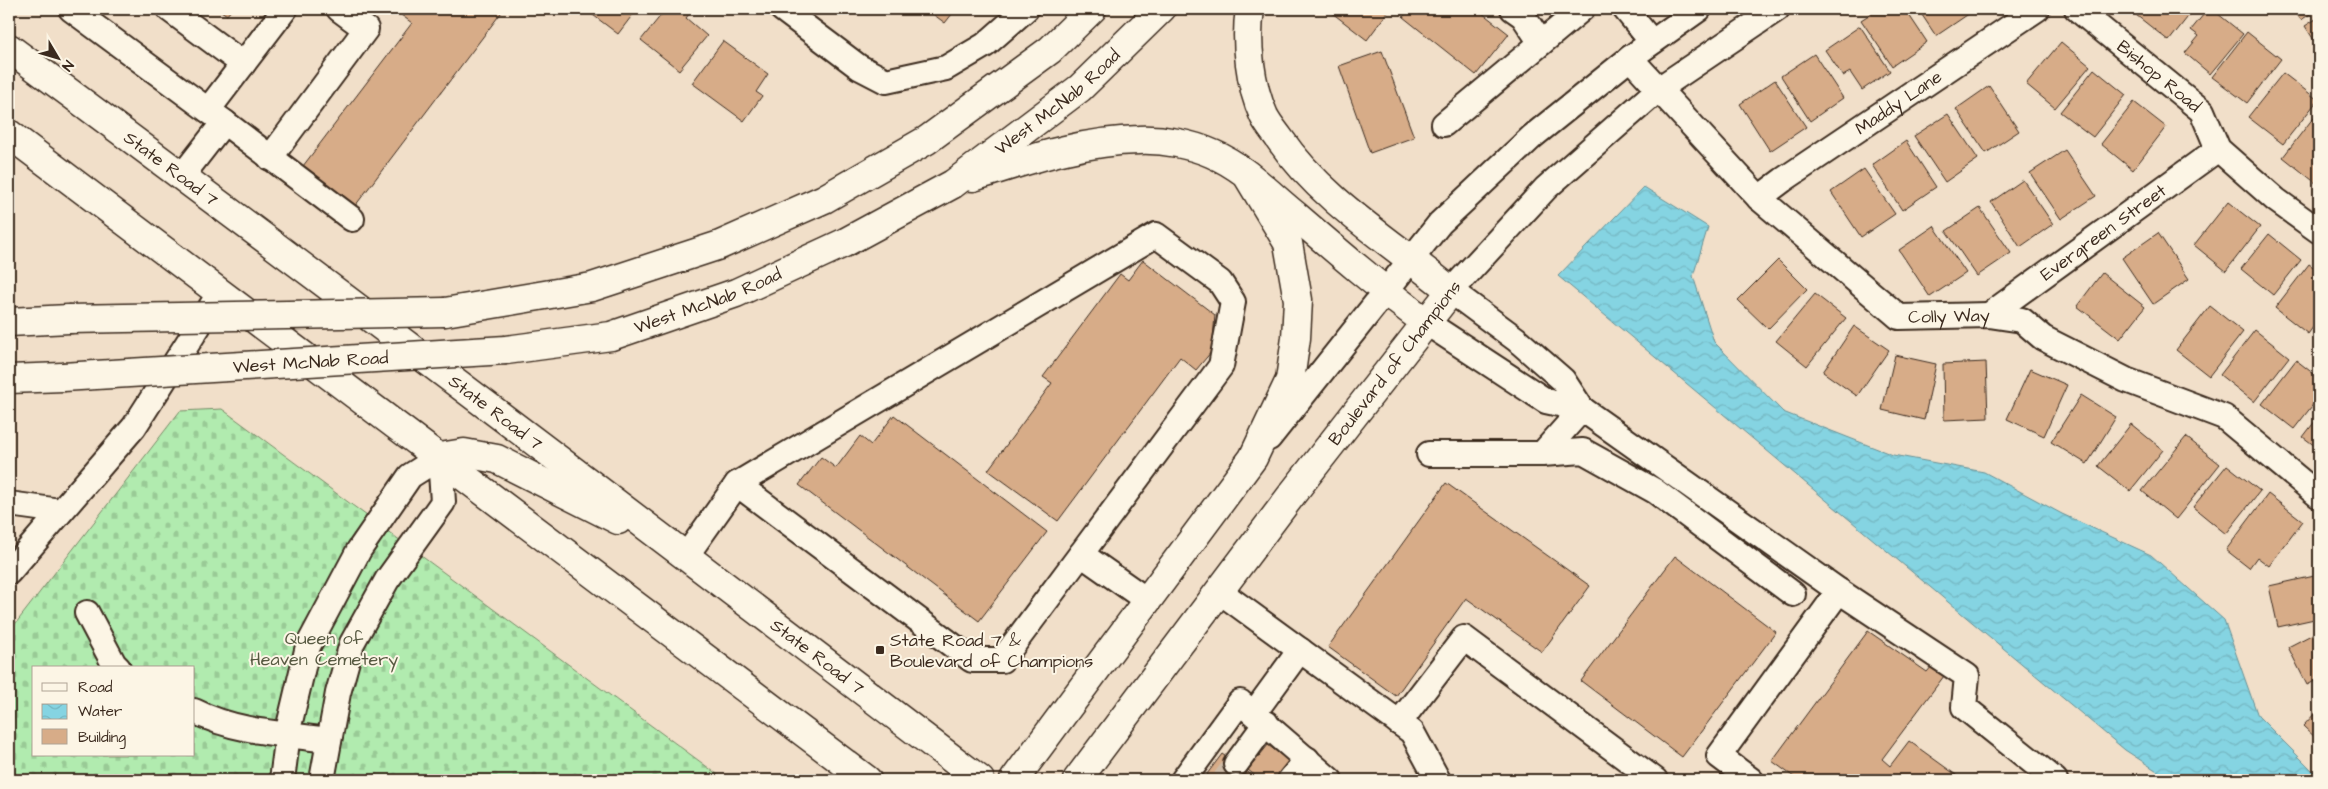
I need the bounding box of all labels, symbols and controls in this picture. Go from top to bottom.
north arrow [32,32,82,82]
street label: Bishop Road [2112,34,2207,118]
street label: West McNab Road [989,43,1126,161]
text: N [57,56,78,75]
street label: Maddy Lane [1850,64,1947,141]
street label: State Road 7 [119,125,224,212]
street label: Evergreen Street [2035,178,2172,286]
street label: West McNab Road [631,261,785,340]
street label: Boulevard of Champions [1323,275,1467,451]
street label: Colly Way [1908,302,1990,330]
street label: West McNab Road [232,345,389,379]
street label: State Road 7 [444,369,548,456]
street label: State Road 7 [765,612,870,700]
park label: Queen of Heaven Cemetery [250,626,398,673]
place label: State Road 7 & Boulevard of Champions [890,628,1093,674]
marker: State Road 7 & Boulevard of Champions [874,644,886,656]
legend [32,666,195,756]
text: Road [78,677,113,698]
text: Water [78,701,122,722]
text: Building [78,727,126,749]

